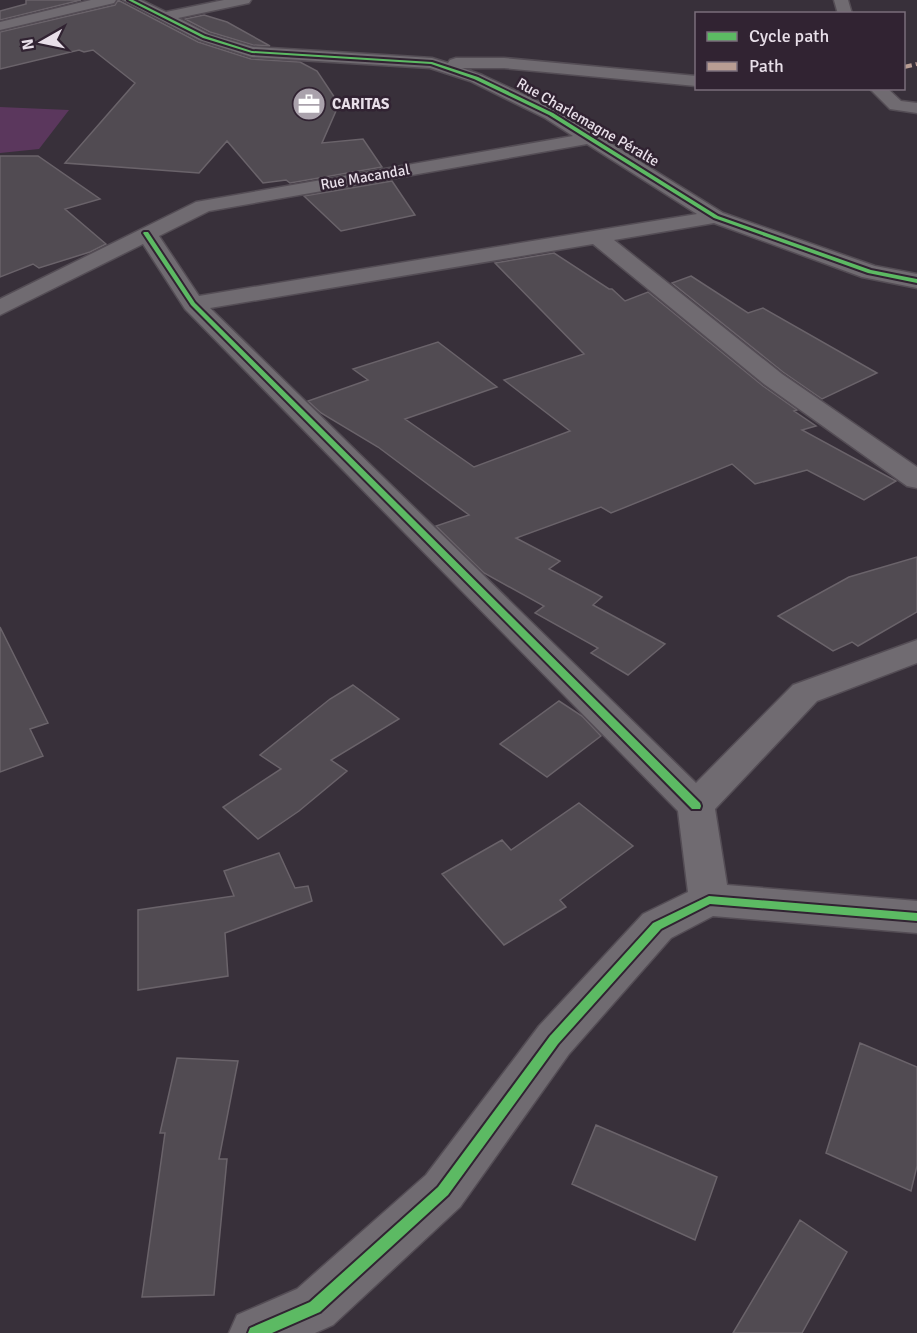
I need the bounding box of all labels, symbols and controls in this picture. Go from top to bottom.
north arrow [12,12,72,72]
legend [695,12,905,90]
text: Cycle path [749,25,829,47]
text: N [17,37,39,51]
text: Path [749,55,784,77]
street label: Rue Charlemagne Péralte [514,74,662,170]
office icon: CARITAS [291,86,327,122]
place label: CARITAS [332,95,389,113]
street label: Rue Macandal [319,160,411,194]

